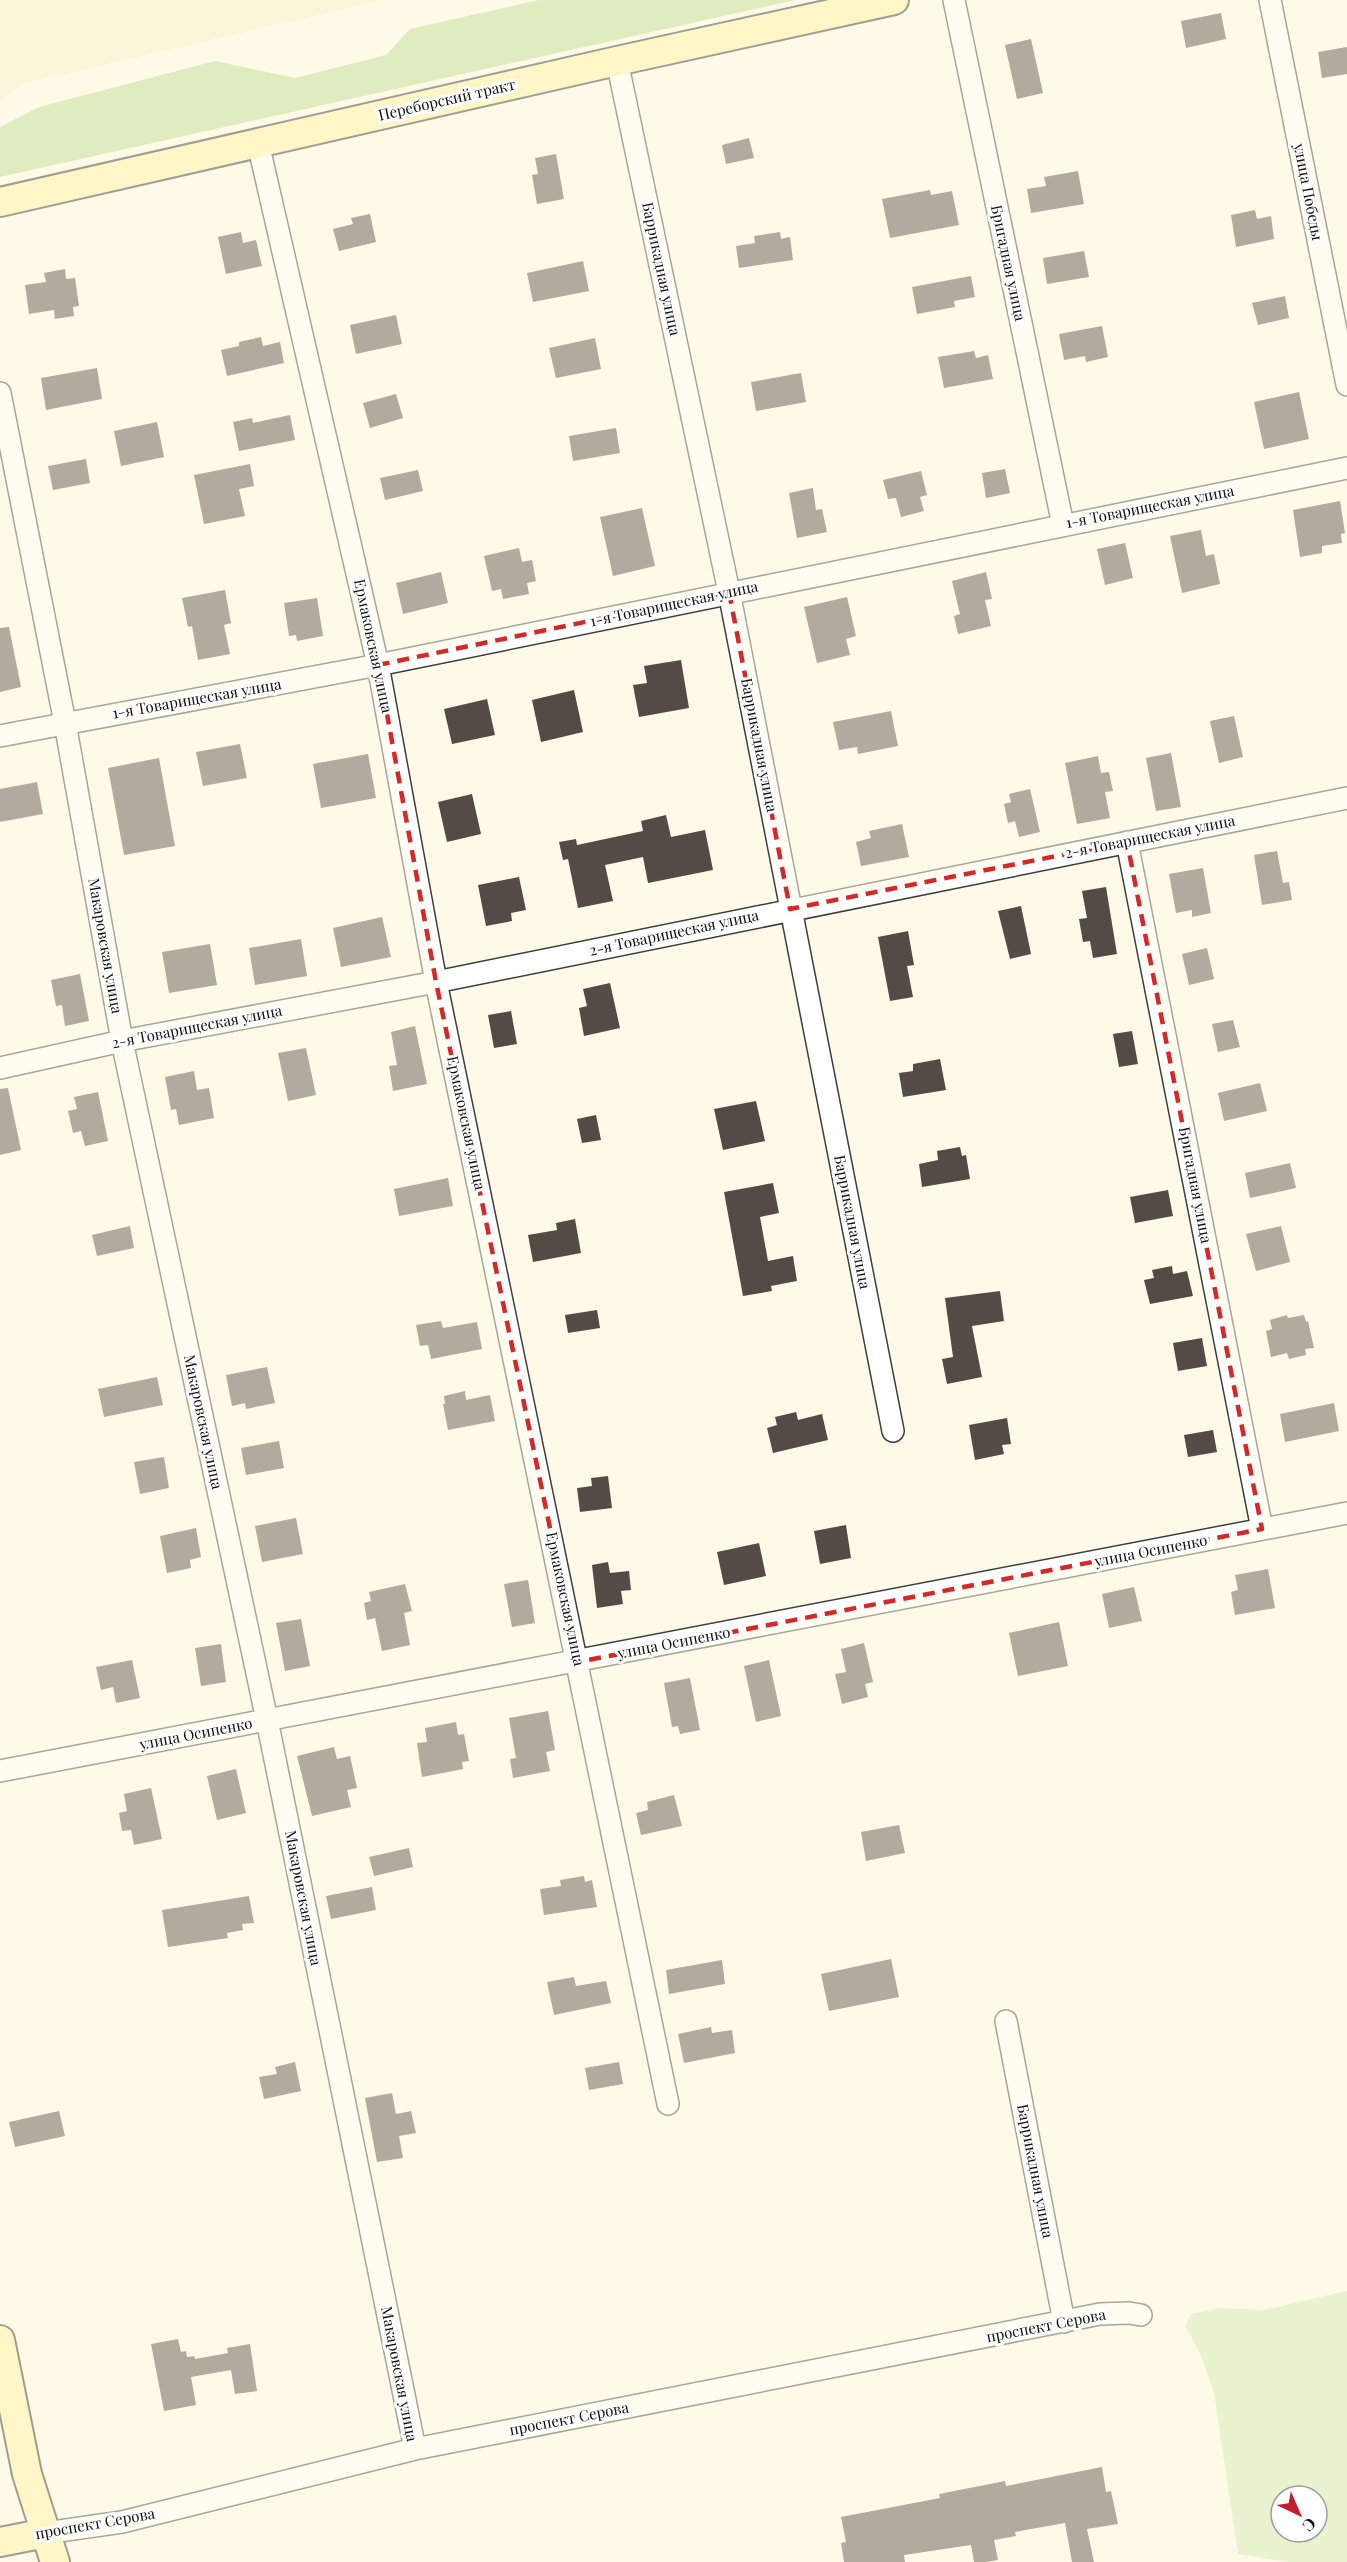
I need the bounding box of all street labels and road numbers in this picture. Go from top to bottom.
street label: Переборский тракт [376,74,517,125]
street label: улица Победы [1290,141,1328,242]
street label: Баррикадная улица [638,200,686,338]
street label: Бригадная улица [987,203,1031,323]
street label: 1-я Товарищеская улица [1064,480,1236,532]
street label: 1-я Товарищеская улица [588,575,760,631]
street label: Ермаковская улица [350,577,398,715]
street label: 1-я Товарищеская улица [111,673,283,723]
street label: Баррикадная улица [737,676,783,814]
street label: 2-я Товарищеская улица [1063,810,1237,862]
street label: Макаровская улица [84,876,128,1016]
street label: 2-я Товарищеская улица [587,904,761,960]
street label: 2-я Товарищеская улица [110,1000,284,1052]
street label: Ермаковская улица [443,1054,491,1192]
street label: Бригадная улица [1175,1125,1217,1245]
street label: Баррикадная улица [830,1153,876,1291]
street label: Макаровская улица [180,1353,228,1492]
street label: улица Осипенко [1092,1529,1209,1571]
street label: Ермаковская улица [542,1530,590,1668]
street label: улица Осипенко [615,1621,732,1663]
street label: улица Осипенко [137,1712,254,1754]
street label: Макаровская улица [281,1829,327,1968]
street label: Баррикадная улица [1013,2102,1059,2240]
street label: проспект Серова [984,2304,1108,2346]
street label: Макаровская улица [377,2305,423,2444]
street label: проспект Серова [507,2397,631,2439]
street label: проспект Серова [33,2503,157,2543]

